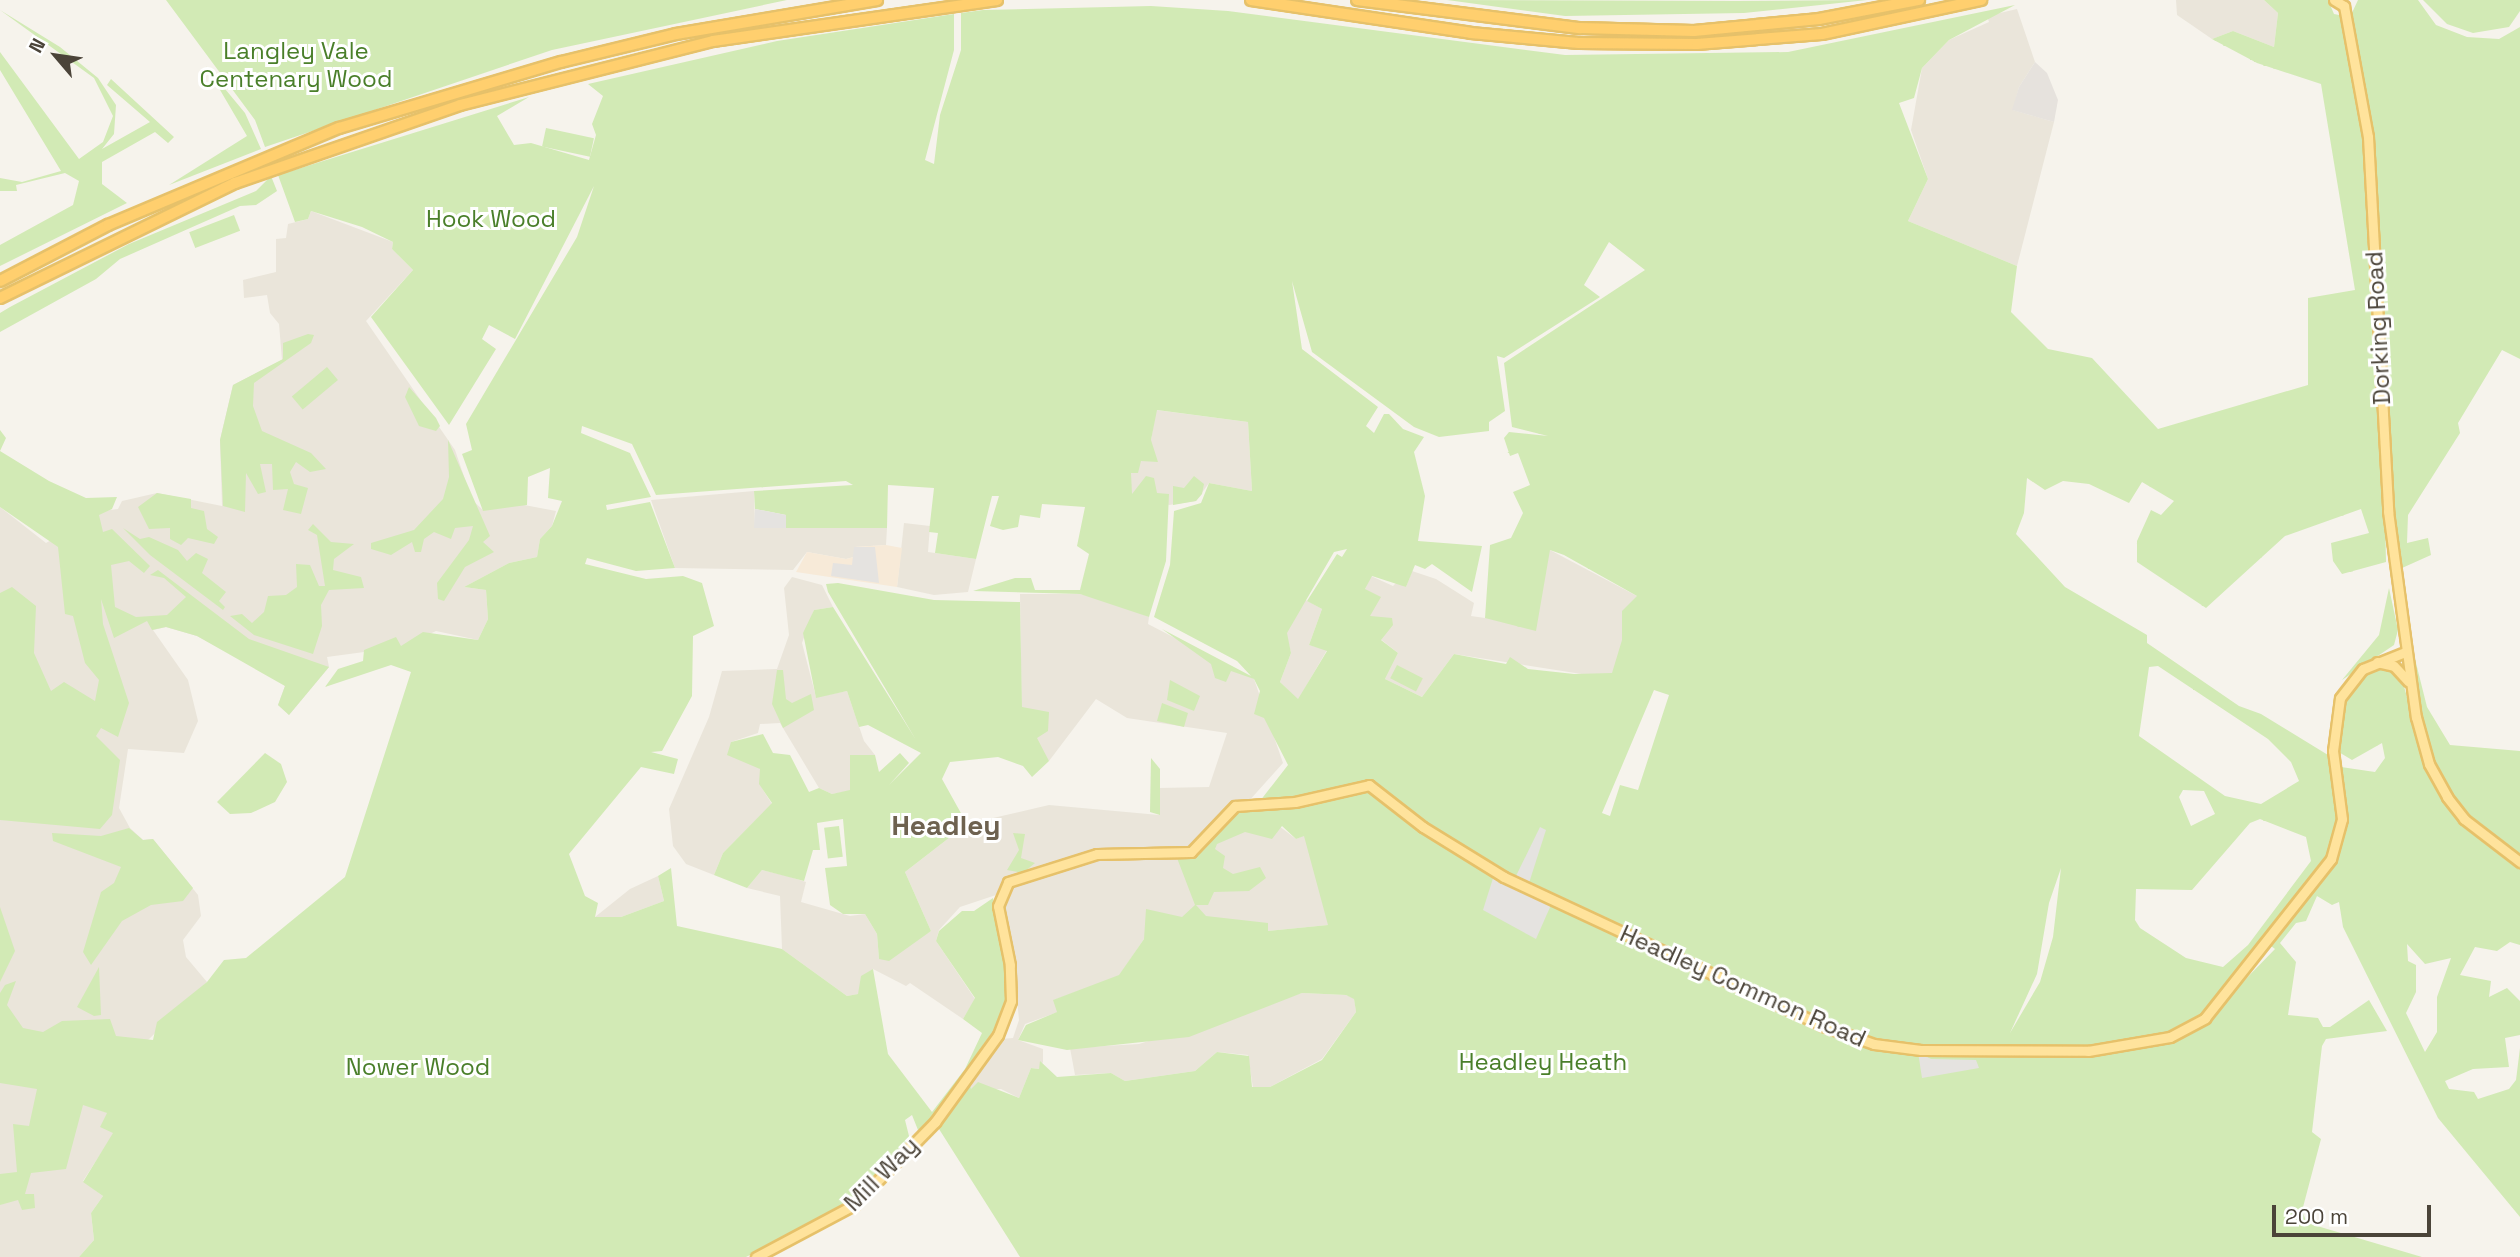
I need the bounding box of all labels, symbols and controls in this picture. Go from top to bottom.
north arrow [21,21,91,91]
text: N [23,34,51,57]
park label: Langley Vale Centenary Wood [199,37,393,93]
park label: Hook Wood [426,205,556,233]
street label: Dorking Road [2360,250,2396,406]
district label: Headley [891,808,1001,842]
street label: Headley Common Road [1616,919,1870,1053]
park label: Headley Heath [1459,1048,1627,1076]
park label: Nower Wood [346,1053,490,1081]
street label: Mill Way [838,1131,924,1217]
scale bar [2275,1190,2434,1234]
text: 200 m [2285,1203,2348,1230]

